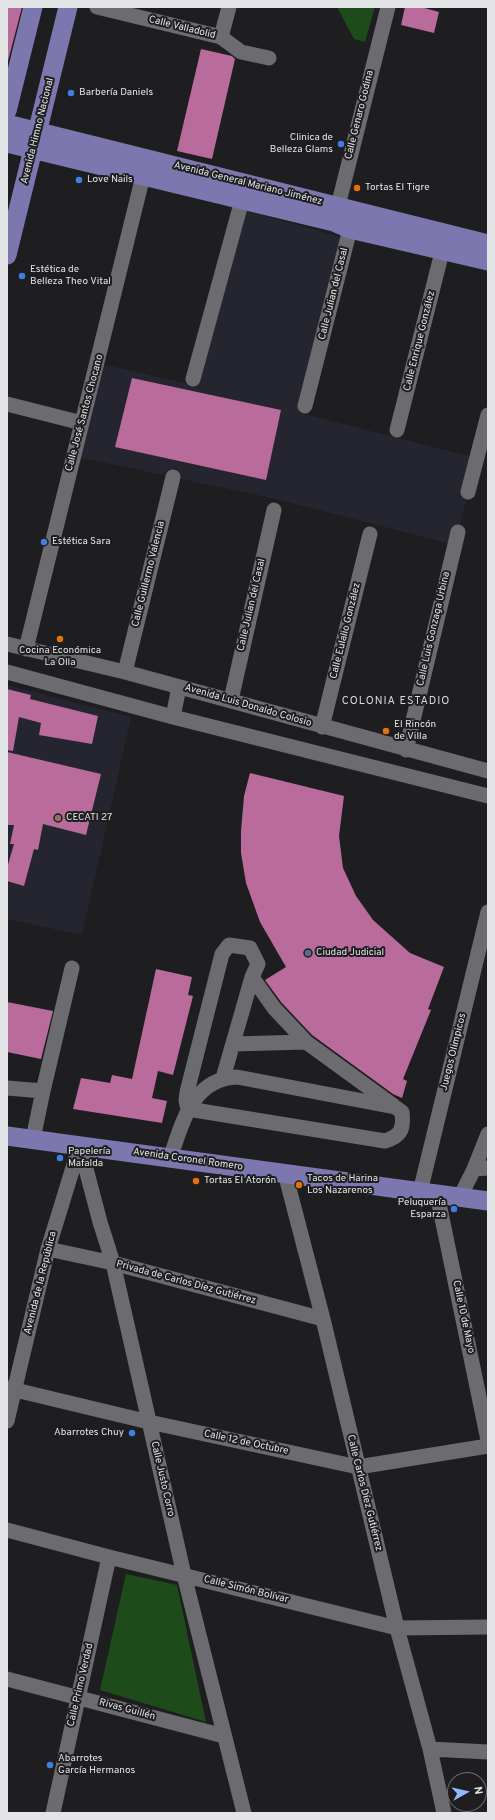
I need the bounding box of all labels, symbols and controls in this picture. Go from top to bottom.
street label: Calle Valladolid [147,14,217,42]
street label: Calle Genaro Godina [343,69,377,161]
street label: Avenida Himno Nacional [19,77,57,185]
place label: Barbería Daniels [79,87,153,99]
marker: Barbería Daniels [66,88,76,98]
place label: Clinica de Belleza Glams [270,132,333,156]
marker: Clinica de Belleza Glams [336,139,346,149]
street label: Avenida General Mariano Jiménez [173,160,323,208]
place label: Love Nails [87,174,133,186]
marker: Love Nails [74,175,84,185]
place label: Tortas El Tigre [365,182,430,194]
marker: Tortas El Tigre [352,183,362,193]
street label: Calle Julian del Casal [317,247,351,341]
place label: Estética de Belleza Theo Vital [30,264,111,288]
marker: Estética de Belleza Theo Vital [17,271,27,281]
street label: Calle Enrique González [402,290,438,392]
street label: Calle José Santos Chocano [64,353,106,473]
street label: Calle Guillermo Valencia [130,520,168,628]
place label: Estética Sara [52,536,110,548]
marker: Estética Sara [39,537,49,547]
street label: Calle Julian del Casal [236,558,268,652]
street label: Calle Luis Gonzaga Urbina [415,571,453,687]
street label: Calle Eulalio González [328,582,364,680]
marker: Cocina Económica La Olla [55,634,65,644]
place label: Cocina Económica La Olla [19,645,101,668]
street label: Avenida Luis Donaldo Colosio [183,682,313,730]
district label: COLONIA ESTADIO [342,695,450,709]
place label: El Rincón de Villa [394,719,436,742]
marker: El Rincón de Villa [381,726,391,736]
place label: CECATI 27 [66,812,112,824]
marker: CECATI 27 [53,813,63,823]
place label: Ciudad Judicial [316,947,384,959]
marker: Ciudad Judicial [303,948,313,958]
street label: Juegos Olimpicos [439,1012,469,1092]
place label: Papelería Mafalda [68,1146,110,1170]
street label: Avenida Coronel Romero [132,1146,244,1174]
marker: Papelería Mafalda [55,1153,65,1163]
place label: Tacos de Harina Los Nazarenos [307,1173,378,1196]
place label: Tortas El Atorón [204,1175,276,1187]
marker: Tortas El Atorón [191,1176,201,1186]
marker: Tacos de Harina Los Nazarenos [294,1180,304,1190]
place label: Peluquería Esparza [398,1197,446,1220]
marker: Peluquería Esparza [449,1204,459,1214]
street label: Avenida de la República [22,1230,60,1336]
street label: Privada de Carlos Díez Gutiérrez [115,1259,257,1307]
street label: Calle 10 de Mayo [449,1279,477,1355]
place label: Abarrotes Chuy [54,1427,124,1439]
marker: Abarrotes Chuy [127,1428,137,1438]
street label: Calle 12 de Octubre [203,1428,289,1458]
street label: Calle Carlos Díez Gutiérrez [344,1434,384,1552]
street label: Calle Justo Corro [147,1440,177,1518]
street label: Calle Simón Bolívar [202,1574,290,1606]
street label: Calle Primo Verdad [66,1642,96,1728]
street label: Rivas Guillén [98,1697,156,1723]
place label: Abarrotes García Hermanos [58,1753,135,1776]
marker: Abarrotes García Hermanos [45,1760,55,1770]
north arrow [447,1772,487,1812]
text: N [470,1786,485,1795]

